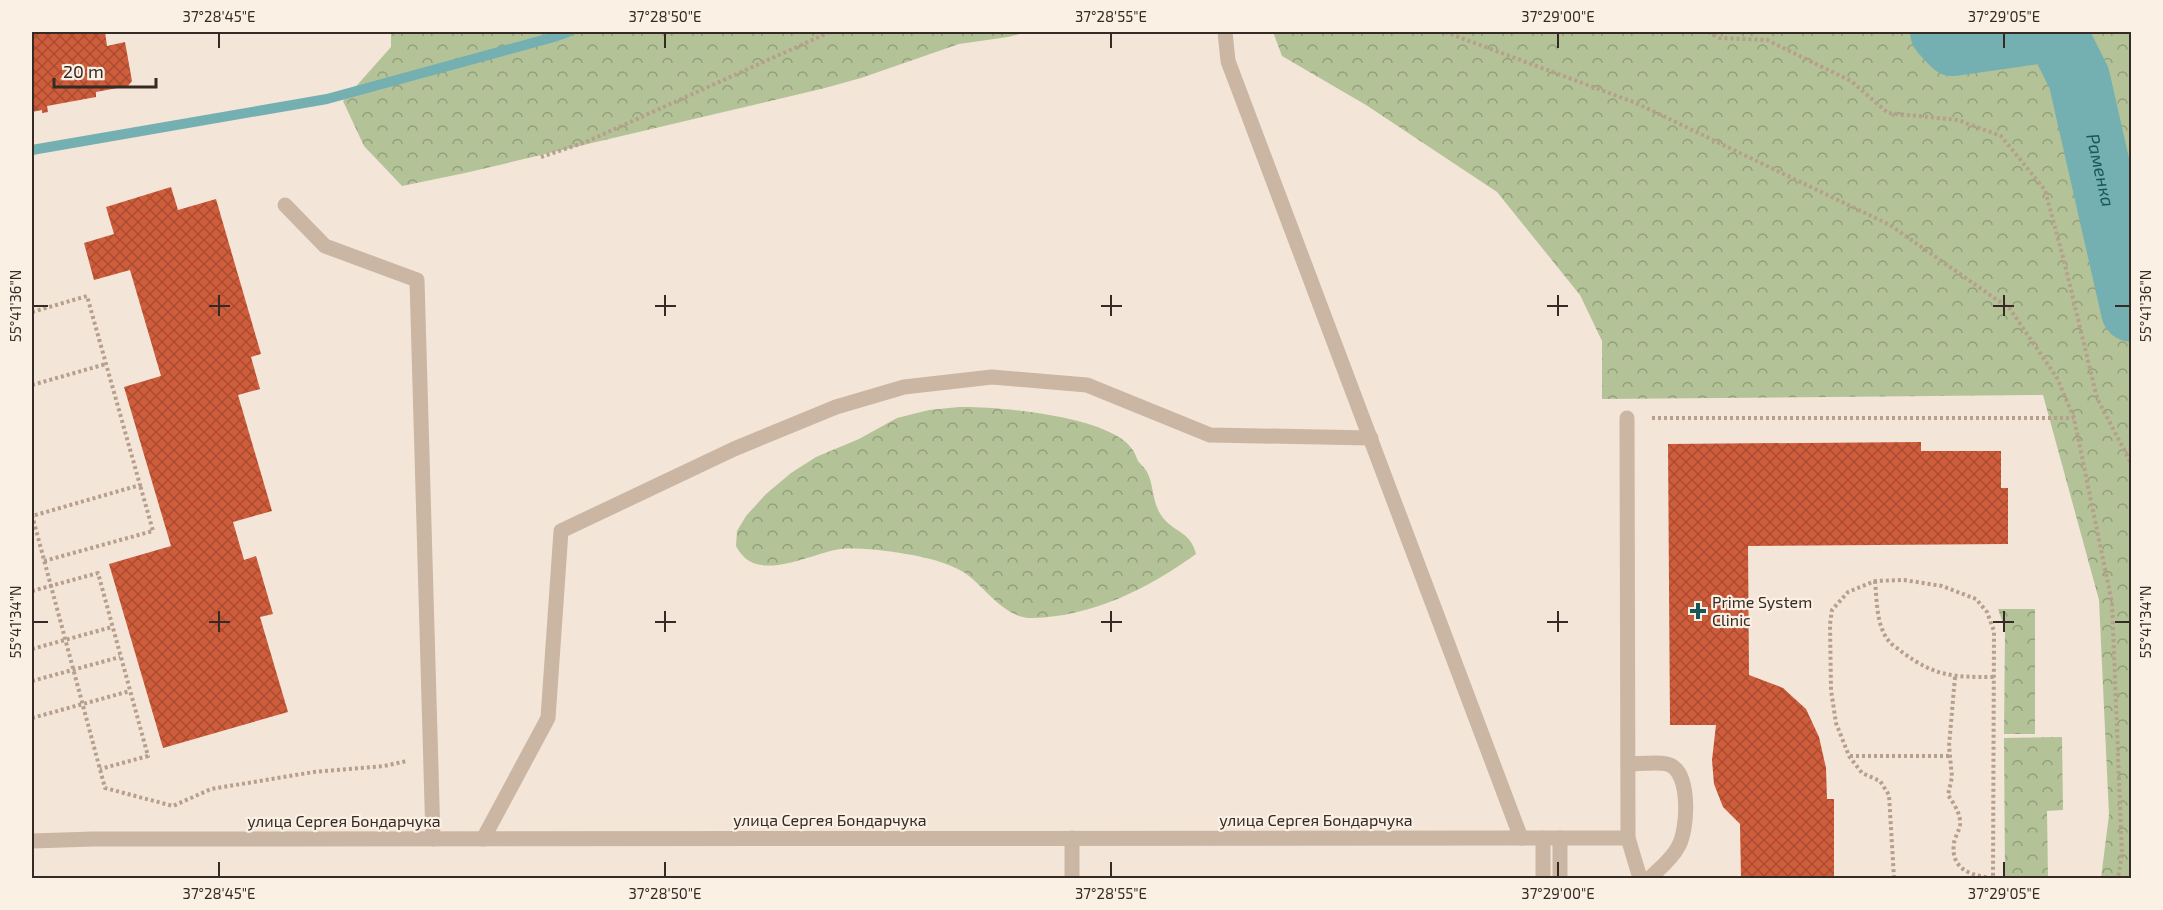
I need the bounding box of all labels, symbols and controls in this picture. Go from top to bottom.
text: 37°28'45"E [183,7,255,25]
text: 37°28'50"E [629,7,701,25]
text: 37°28'55"E [1075,7,1147,25]
text: 37°29'00"E [1521,7,1595,25]
text: 37°29'05"E [1968,7,2040,25]
scale bar [54,51,156,89]
text: 20 m [63,60,104,82]
water label: Раменка [2082,131,2120,209]
text: 55°41'36"N [6,270,24,342]
text: 55°41'36"N [2136,270,2154,342]
text: 55°41'34"N [6,585,24,659]
text: 55°41'34"N [2136,585,2154,659]
place label: Prime System Clinic [1712,592,1812,629]
marker: Prime System Clinic [1689,602,1707,620]
street label: улица Сергея Бондарчука [733,810,927,830]
street label: улица Сергея Бондарчука [1219,810,1413,830]
street label: улица Сергея Бондарчука [247,811,441,831]
text: 37°28'45"E [183,884,255,902]
text: 37°28'50"E [629,884,701,902]
text: 37°28'55"E [1075,884,1147,902]
text: 37°29'00"E [1521,884,1595,902]
text: 37°29'05"E [1968,884,2040,902]

